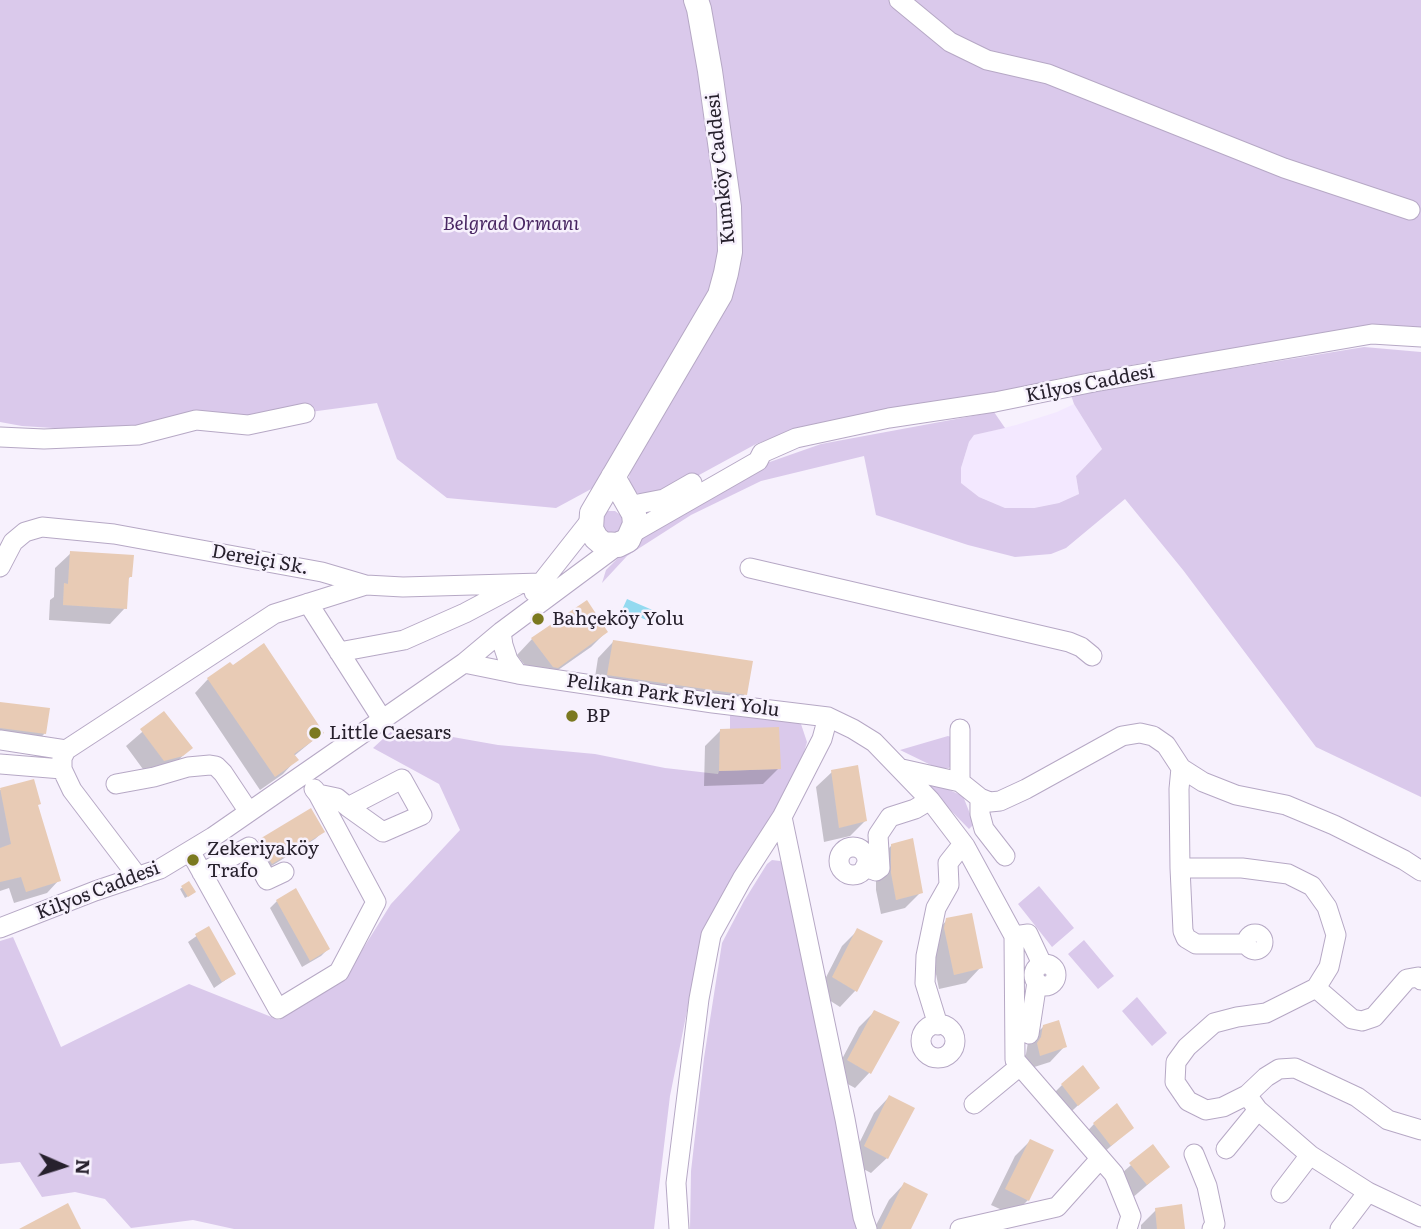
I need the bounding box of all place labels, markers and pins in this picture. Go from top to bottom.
place label: Bahçeköy Yolu [552,608,684,630]
marker: Bahçeköy Yolu [530,611,546,627]
place label: BP [586,705,610,727]
marker: BP [564,708,580,724]
place label: Little Caesars [329,722,451,744]
marker: Little Caesars [307,725,323,741]
place label: Zekeriyaköy Trafo [207,838,319,882]
marker: Zekeriyaköy Trafo [185,852,201,868]

